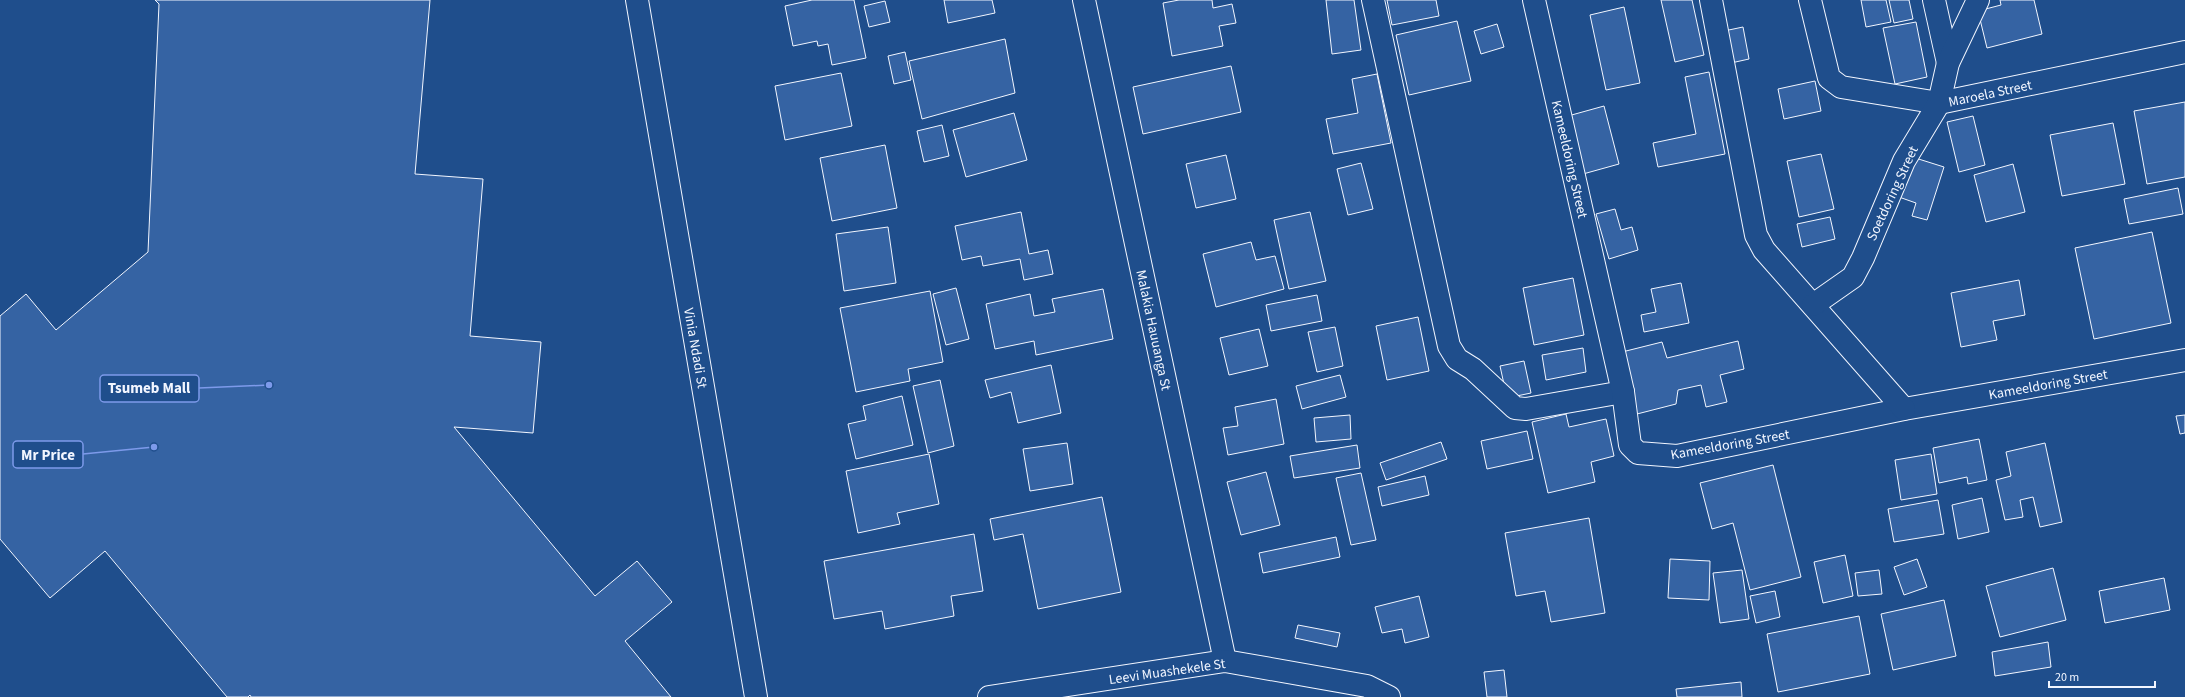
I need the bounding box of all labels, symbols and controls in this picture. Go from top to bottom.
street label: Maroela Street [1947,75,2034,113]
street label: Kameeldoring Street [1546,98,1592,220]
street label: Soetdoring Street [1862,142,1924,244]
street label: Malakia Hauuanga St [1130,268,1176,393]
street label: Vinia Ndadi St [678,306,712,390]
street label: Kameeldoring Street [1987,365,2109,405]
callout: Tsumeb Mall [100,375,199,402]
text: Tsumeb Mall [108,378,191,399]
street label: Kameeldoring Street [1669,425,1791,465]
callout: Mr Price [13,441,83,468]
text: Mr Price [21,445,75,466]
street label: Leevi Muashekele St [1108,654,1227,690]
scale bar [2049,663,2155,689]
text: 20 m [2055,669,2079,686]

